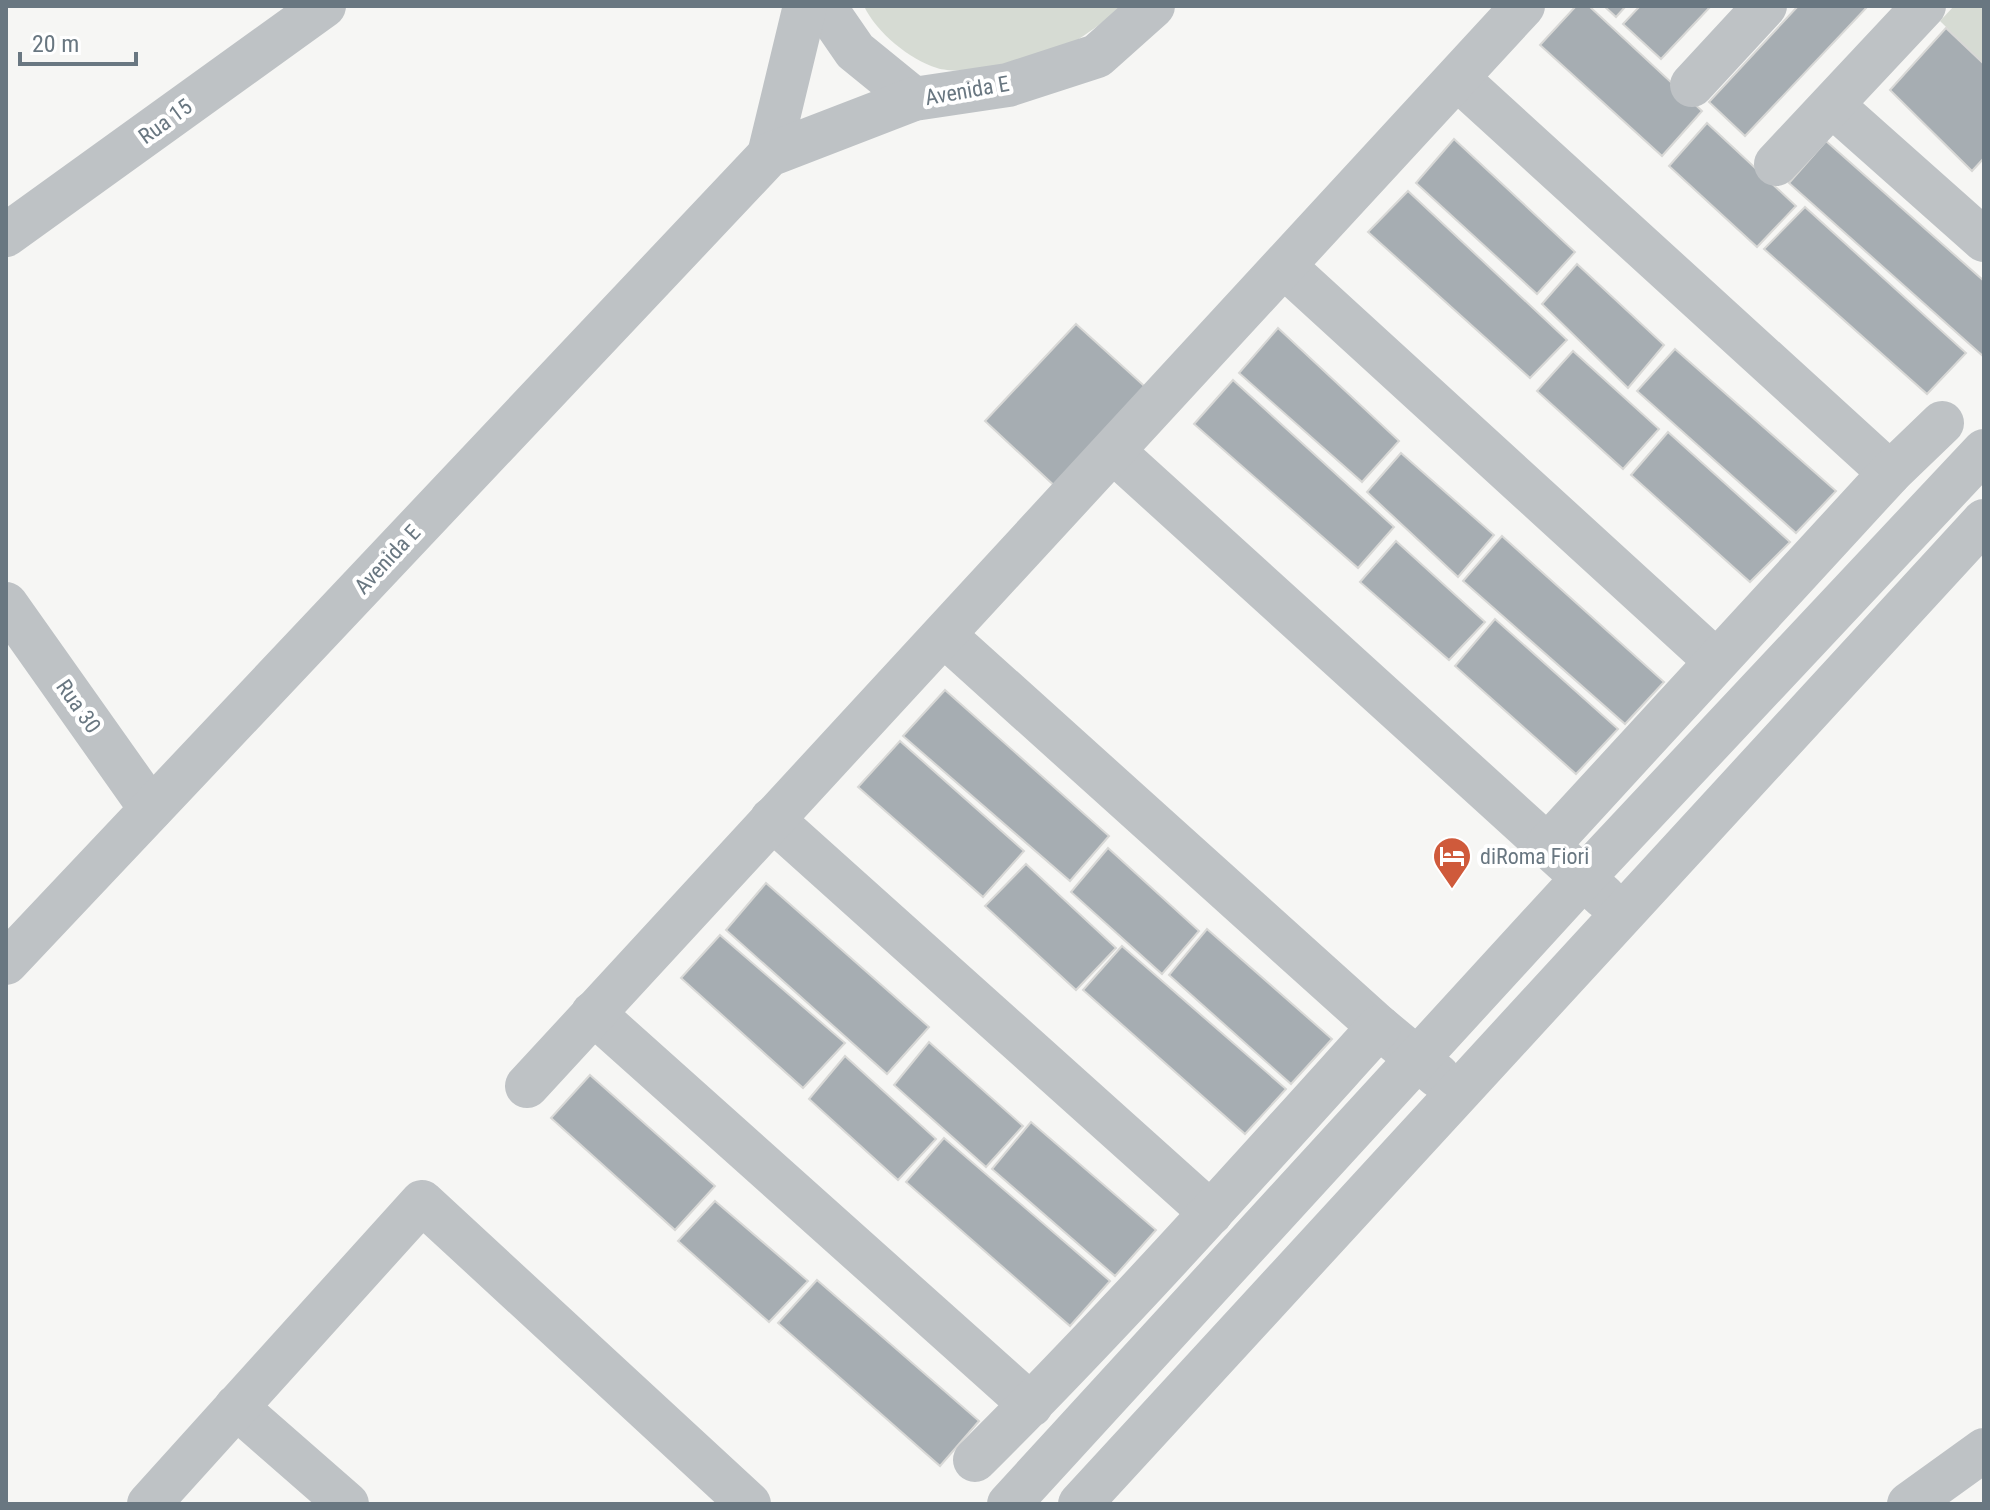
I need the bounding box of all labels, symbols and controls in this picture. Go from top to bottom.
scale bar [20,16,136,66]
text: 20 m [32,30,79,58]
street label: Avenida E [923,71,1011,110]
street label: Rua 15 [134,94,197,149]
street label: Avenida E [349,520,425,599]
street label: Rua 30 [51,675,106,738]
hotel icon: diRoma Fiori [1431,835,1473,890]
place label: diRoma Fiori [1480,844,1589,869]

